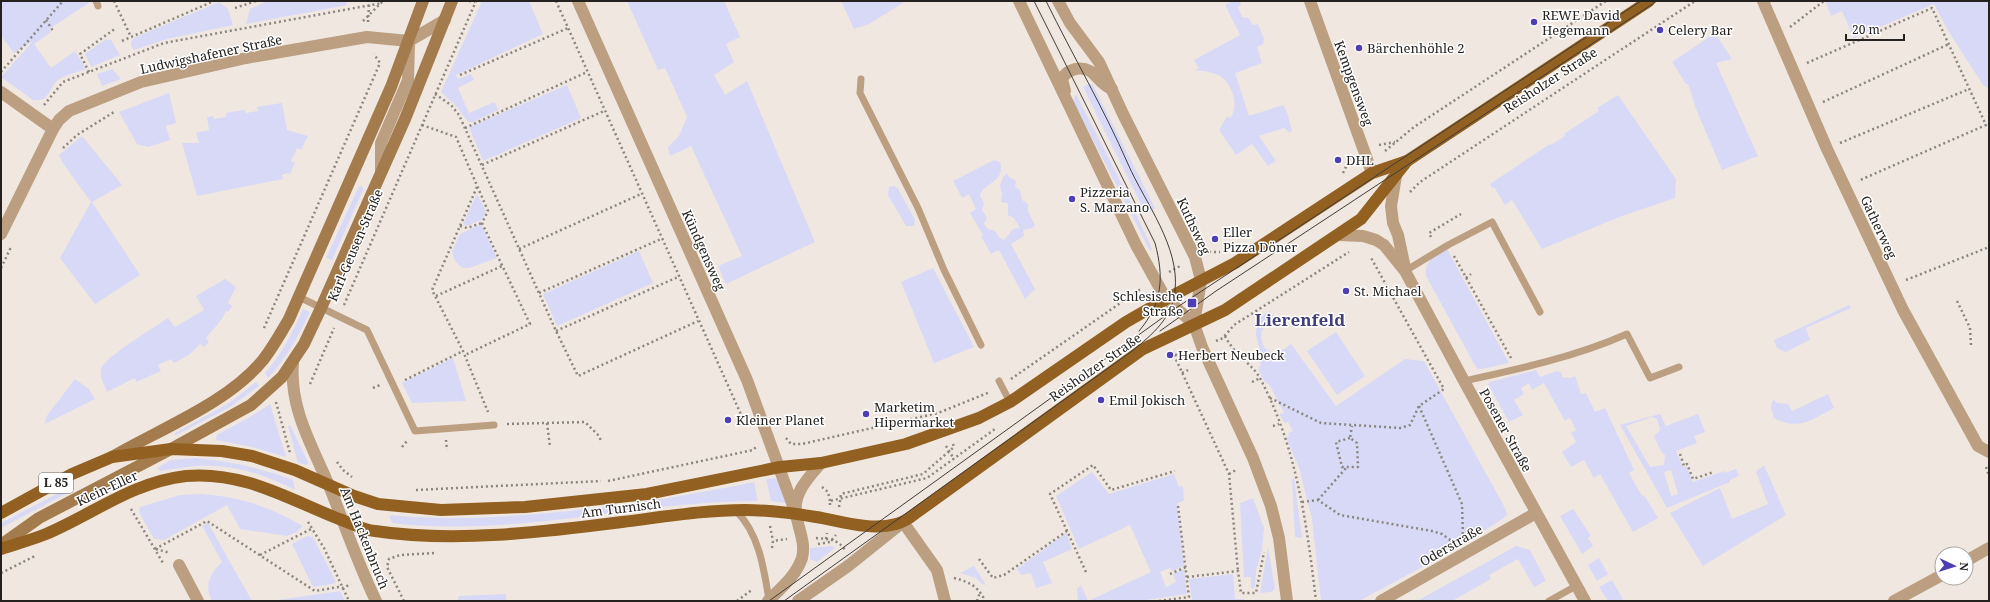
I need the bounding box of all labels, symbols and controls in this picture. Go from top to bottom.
place label: REWE David Hegemann [1542,6,1620,39]
scale bar [1846,16,1904,42]
marker: REWE David Hegemann [1529,17,1539,27]
place label: Celery Bar [1668,21,1733,39]
text: 20 m [1852,21,1880,38]
marker: Celery Bar [1655,25,1665,35]
street label: Ludwigshafener Straße [138,30,284,78]
street label: Kempgensweg [1330,38,1378,128]
place label: Bärchenhöhle 2 [1367,39,1465,57]
marker: Bärchenhöhle 2 [1354,43,1364,53]
street label: Reisholzer Straße [1500,43,1600,117]
place label: DHL [1346,151,1374,169]
marker: DHL [1333,155,1343,165]
place label: Pizzeria S. Marzano [1080,183,1149,216]
street label: Karl-Geusen-Straße [323,186,387,304]
street label: Gatherweg [1857,193,1901,261]
marker: Pizzeria S. Marzano [1067,194,1077,204]
street label: Kuthsweg [1173,195,1215,257]
street label: Kündgensweg [678,207,730,293]
place label: Eller Pizza Döner [1223,223,1297,256]
marker: Eller Pizza Döner [1210,234,1220,244]
place label: St. Michael [1354,282,1422,300]
marker: St. Michael [1341,286,1351,296]
place label: Schlesische Straße [1113,287,1183,320]
marker: Schlesische Straße [1186,297,1198,309]
district label: Lierenfeld [1255,308,1345,331]
street label: Reisholzer Straße [1045,328,1145,406]
place label: Herbert Neubeck [1178,346,1285,364]
marker: Herbert Neubeck [1165,350,1175,360]
street label: Posener Straße [1476,385,1536,475]
place label: Emil Jokisch [1109,391,1185,409]
marker: Emil Jokisch [1096,395,1106,405]
place label: Marketim Hipermarket [874,398,955,431]
marker: Marketim Hipermarket [861,409,871,419]
place label: Kleiner Planet [736,411,825,429]
marker: Kleiner Planet [723,415,733,425]
street label: Klein-Eller [73,466,141,510]
road number: L 85 [39,473,73,493]
street label: Am Hackenbruch [336,484,394,592]
street label: Am Turnisch [580,494,662,522]
street label: Oderstraße [1416,520,1486,570]
north arrow [1934,546,1974,586]
text: N [1957,562,1972,572]

